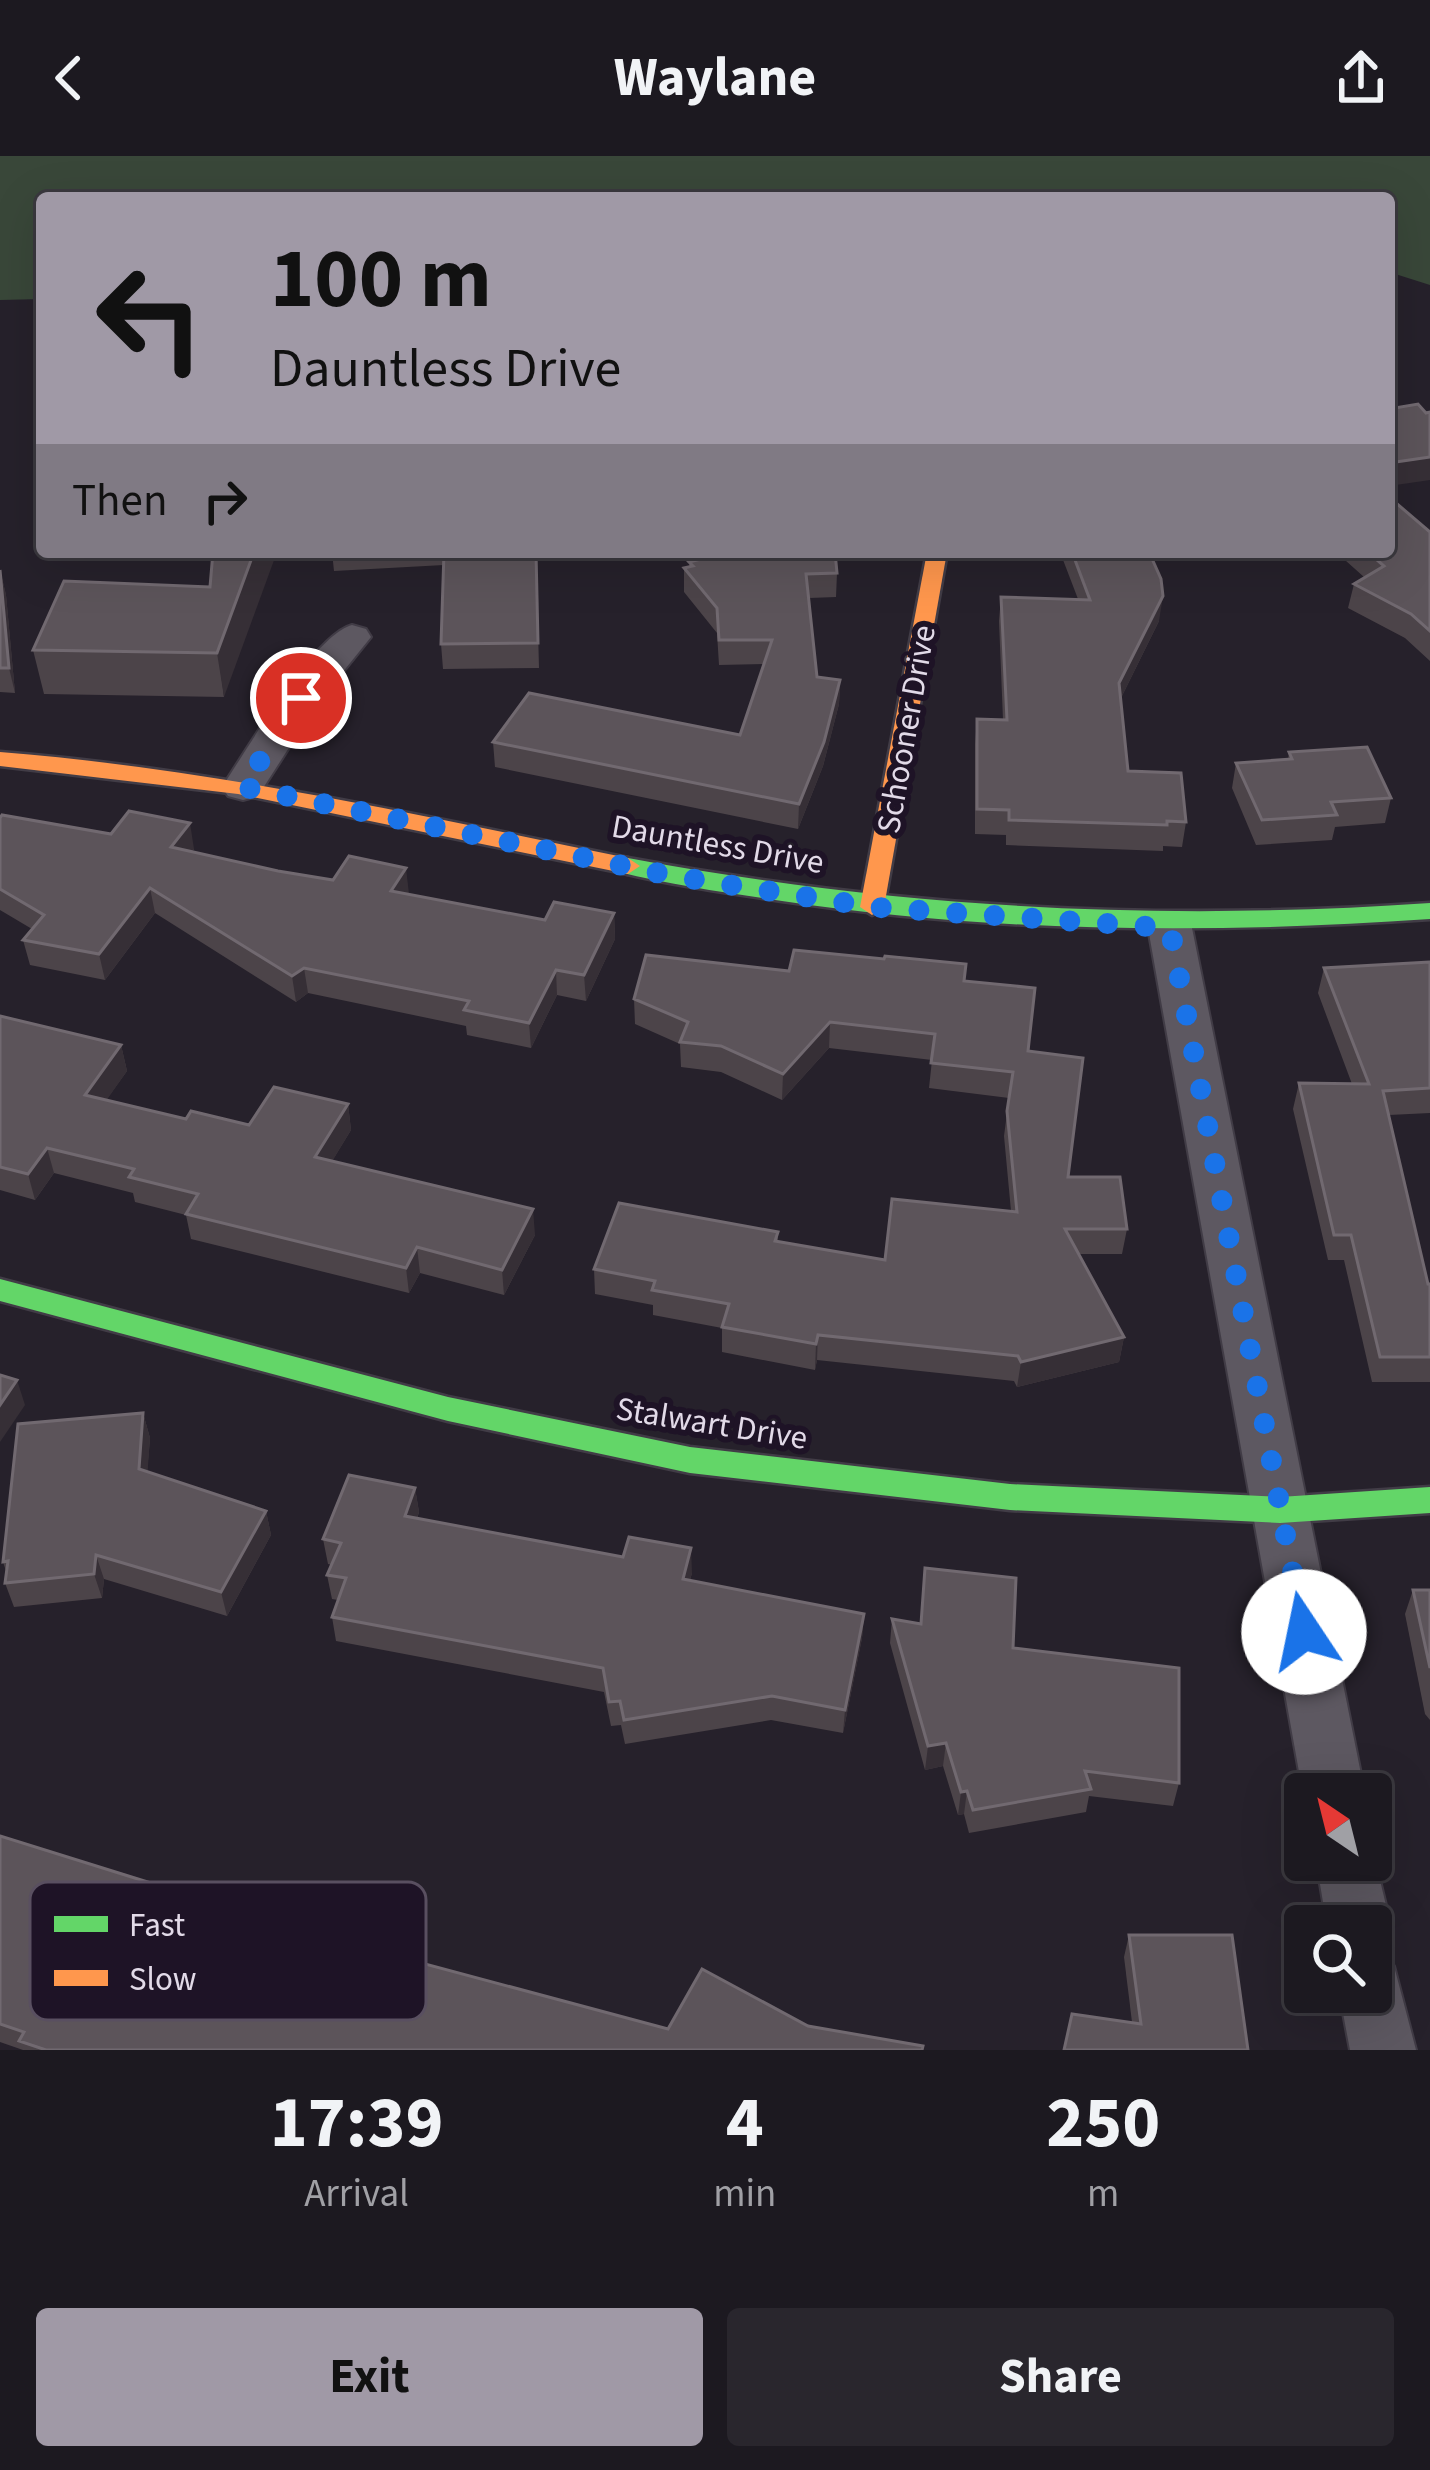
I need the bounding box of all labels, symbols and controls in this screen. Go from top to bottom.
text: Waylane [614,40,816,117]
icon: back [36,45,102,111]
icon: share [1328,45,1394,111]
text: 100 m [270,220,492,340]
icon: left [72,240,228,396]
text: Dauntless Drive [270,331,621,408]
icon: right [192,468,258,534]
text: Then [72,469,168,533]
street label: Schooner Drive [865,622,948,837]
pin [250,647,352,749]
icon: arrive [268,665,334,731]
street label: Dauntless Drive [608,803,828,886]
street label: Stalwart Drive [613,1385,811,1462]
position arrow [1241,1569,1367,1695]
north arrow [1284,1773,1392,1881]
map controls [1284,1773,1392,2013]
legend [30,1882,426,2020]
text: Fast [129,1902,185,1949]
button: search [1284,1905,1392,2013]
text: Slow [129,1956,197,2003]
text: 17:39 [270,2072,443,2175]
text: 4 [726,2072,764,2175]
text: 250 [1046,2072,1160,2175]
text: Arrival [304,2166,409,2222]
text: min [713,2166,776,2222]
text: m [1087,2166,1119,2222]
button: Exit [36,2308,703,2446]
button: Share [727,2308,1394,2446]

